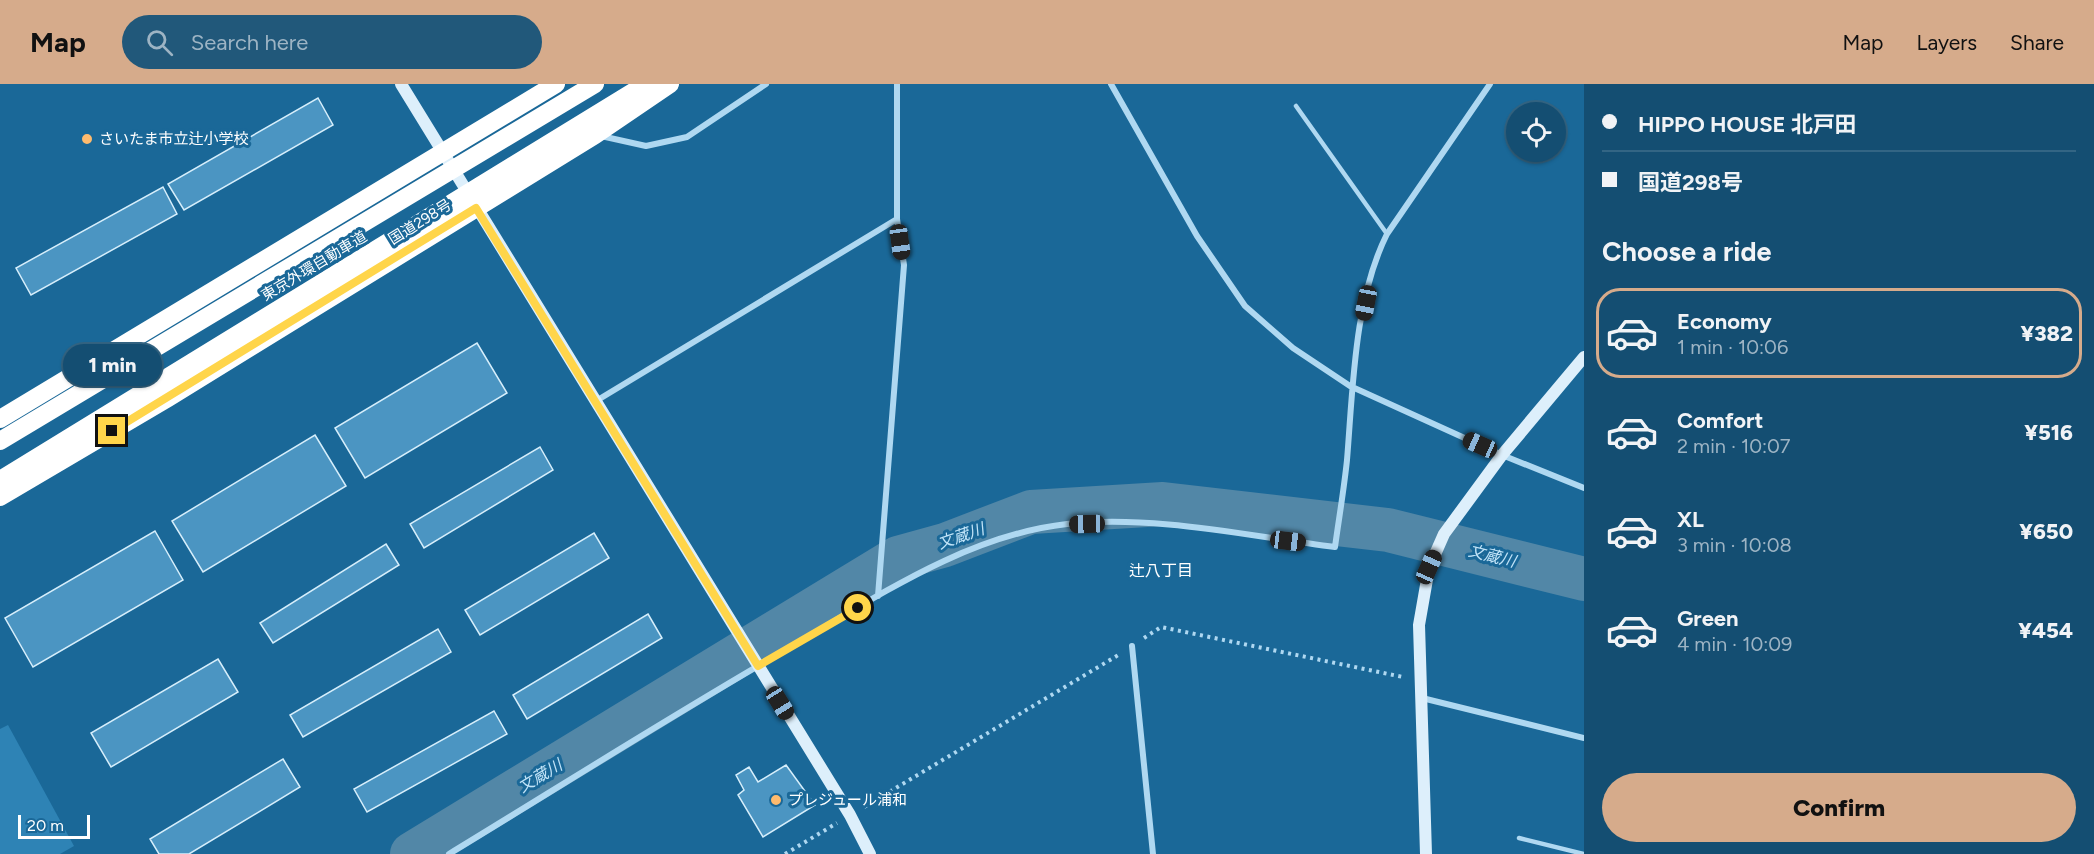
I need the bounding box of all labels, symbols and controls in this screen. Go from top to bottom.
search box [122,15,542,69]
text: Map [30,25,86,59]
icon: search [143,26,176,59]
text: Search here [191,29,308,56]
text: Map [1843,30,1883,55]
text: Layers [1916,30,1977,55]
text: Share [2010,30,2064,55]
map controls [1506,102,1566,162]
button: locate [1506,102,1566,162]
text: HIPPO HOUSE 北戸田 [1638,111,1857,138]
place label: さいたま市立辻小学校 [99,130,249,148]
marker: さいたま市立辻小学校 [80,132,94,146]
text: 国道298号 [1638,169,1743,196]
street label: 国道298号 [385,196,455,248]
car [889,223,911,261]
street label: 東京外環自動車道 [258,227,370,305]
text: Choose a ride [1602,235,1771,268]
car [1354,284,1378,322]
icon: car [1605,306,1659,360]
text: Economy [1677,308,1772,335]
text: ¥382 [2021,320,2073,347]
text: 1 min · 10:06 [1677,335,1788,359]
callout: 1 min [63,344,162,386]
text: 1 min [89,353,136,377]
icon: car [1605,405,1659,459]
text: Comfort [1677,407,1763,434]
route end [98,417,125,444]
text: ¥516 [2024,419,2073,446]
car [1460,429,1500,461]
text: 2 min · 10:07 [1677,434,1791,458]
icon: car [1605,504,1659,558]
text: XL [1677,506,1704,533]
car [1069,515,1105,533]
text: ¥650 [2019,518,2073,545]
water label: 文蔵川 [935,519,989,553]
car [1269,530,1307,552]
text: 3 min · 10:08 [1677,533,1792,557]
water label: 文蔵川 [1466,541,1520,572]
car [1413,547,1445,587]
district label: 辻八丁目 [1129,561,1193,580]
route start [844,594,871,621]
icon: car [1605,603,1659,657]
text: Green [1677,605,1739,632]
text: ¥454 [2018,617,2073,644]
text: 4 min · 10:09 [1677,632,1792,656]
car [763,683,797,723]
water label: 文蔵川 [515,754,567,797]
button: Confirm [1602,773,2076,842]
place label: プレジュール浦和 [788,791,907,809]
marker: プレジュール浦和 [769,793,783,807]
scale bar [18,812,90,840]
text: 20 m [27,816,64,835]

